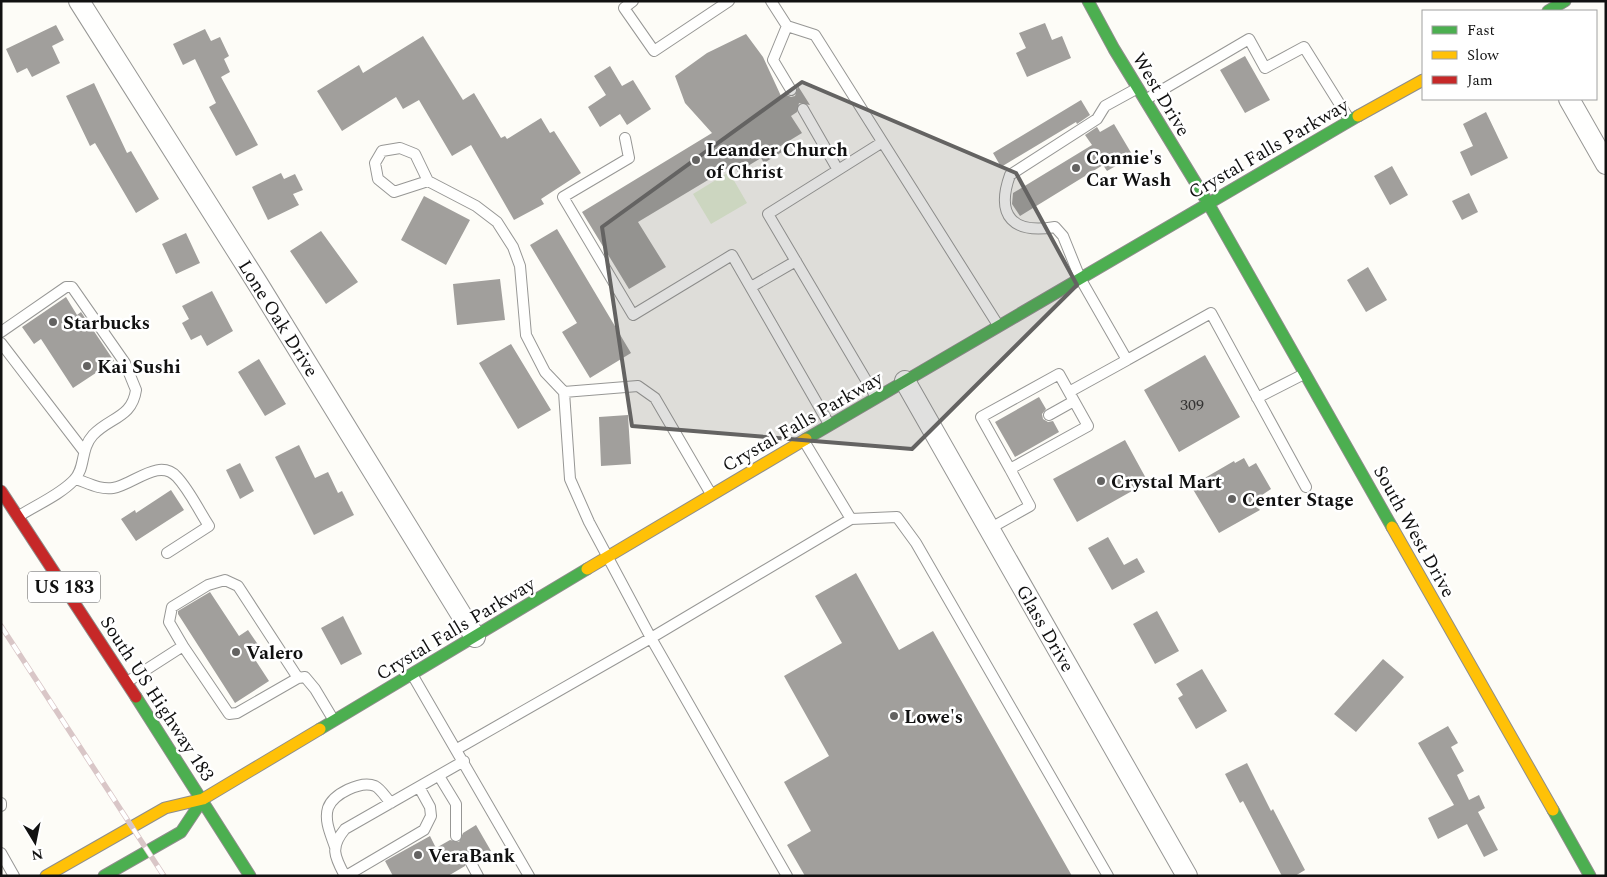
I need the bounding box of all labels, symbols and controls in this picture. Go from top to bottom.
legend [1422,10,1597,100]
text: Fast [1467,19,1495,42]
text: Slow [1467,44,1499,67]
street label: West Drive [1124,47,1197,142]
text: Jam [1467,69,1493,92]
street label: Crystal Falls Parkway [1183,91,1355,207]
place label: Leander Church of Christ [706,136,848,187]
place label: Connie's Car Wash [1086,144,1171,195]
marker: Leander Church of Christ [690,154,702,166]
marker: Connie's Car Wash [1070,162,1082,174]
street label: Lone Oak Drive [230,254,325,383]
place label: Starbucks [63,309,150,338]
marker: Starbucks [47,316,59,328]
place label: Kai Sushi [97,353,181,382]
marker: Kai Sushi [81,360,93,372]
street label: Crystal Falls Parkway [717,364,889,480]
house number: 309 [1180,393,1204,417]
street label: South West Drive [1365,460,1462,603]
place label: Crystal Mart [1111,468,1222,497]
marker: Crystal Mart [1095,475,1107,487]
place label: Center Stage [1242,486,1354,515]
marker: Center Stage [1226,493,1238,505]
street label: Crystal Falls Parkway [371,570,542,688]
road number: US 183 [28,572,100,602]
street label: Glass Drive [1008,580,1082,678]
street label: South US Highway 183 [92,610,222,788]
place label: Valero [246,639,303,668]
marker: Valero [230,646,242,658]
place label: Lowe's [904,703,963,732]
marker: Lowe's [888,710,900,722]
north arrow [10,817,60,867]
place label: VeraBank [428,842,516,871]
text: N [30,843,45,866]
marker: VeraBank [412,849,424,861]

